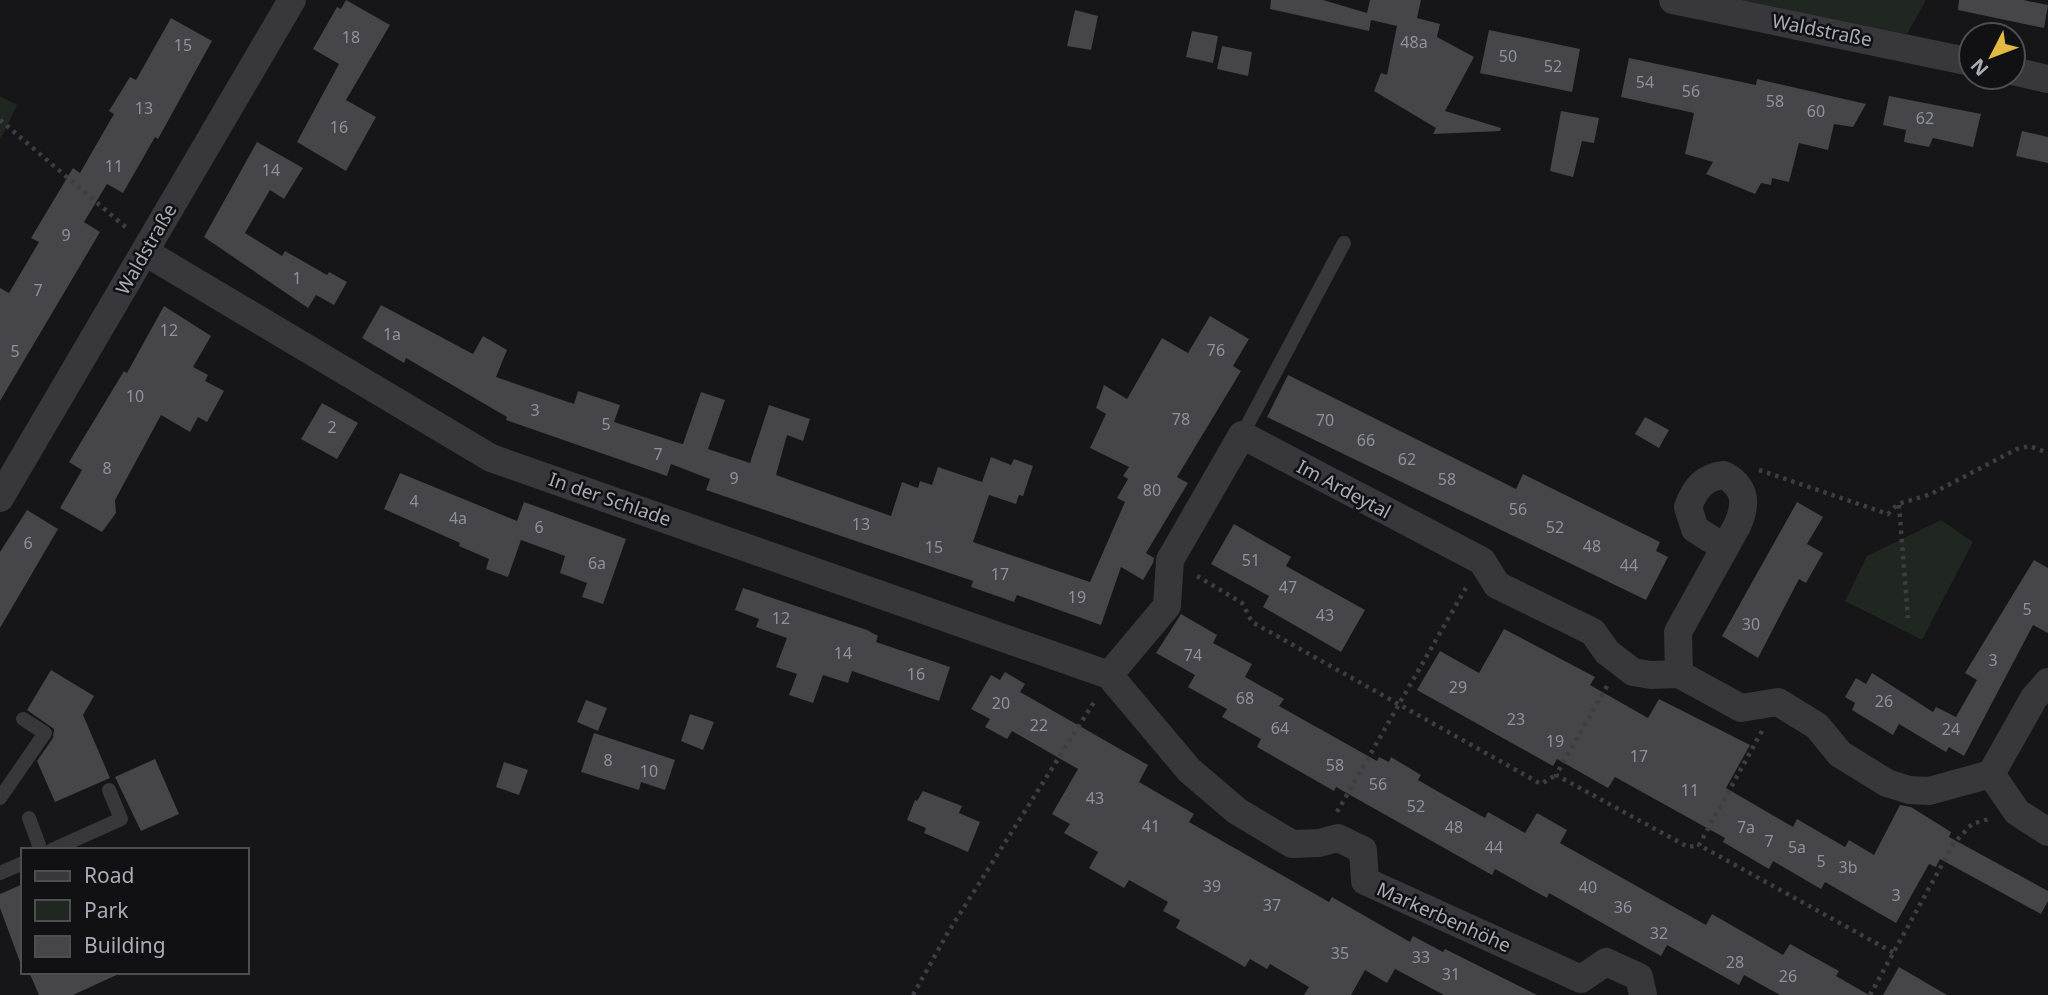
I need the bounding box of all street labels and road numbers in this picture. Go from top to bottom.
street label: Waldstraße [1770,8,1874,52]
street label: Waldstraße [109,199,183,299]
street label: Im Ardeytal [1292,453,1396,525]
street label: In der Schlade [545,466,675,532]
street label: Markerbenhöhe [1373,876,1515,958]

